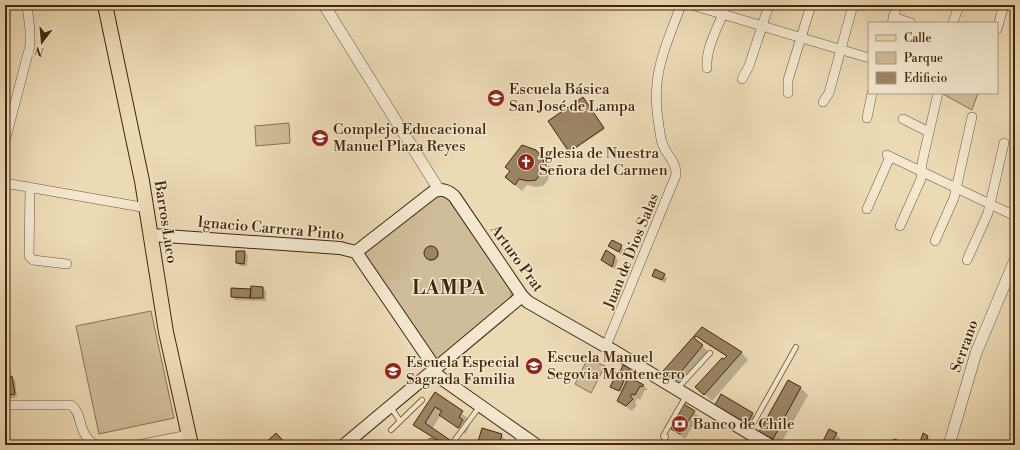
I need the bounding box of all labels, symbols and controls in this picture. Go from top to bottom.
north arrow [22,22,62,62]
legend [868,22,998,94]
text: Calle [904,31,931,46]
text: N [33,43,46,59]
text: Parque [904,51,943,66]
text: Edificio [904,71,947,86]
place label: Escuela Básica San José de Lampa [509,80,636,116]
school or university icon: Escuela Básica San José de Lampa [486,88,506,108]
place label: Complejo Educacional Manuel Plaza Reyes [333,120,487,156]
school or university icon: Complejo Educacional Manuel Plaza Reyes [310,128,330,148]
place label: Iglesia de Nuestra Señora del Carmen [539,144,668,180]
church icon: Iglesia de Nuestra Señora del Carmen [516,152,536,172]
street label: Barros Luco [149,178,181,265]
street label: Juan de Dios Salas [599,190,663,313]
street label: Ignacio Carrera Pinto [197,213,345,244]
street label: Arturo Prat [485,220,548,296]
district label: LAMPA [412,276,486,300]
street label: Serrano [946,317,983,375]
place label: Escuela Manuel Segovia Montenegro [547,348,685,384]
place label: Escuela Especial Sagrada Familia [406,353,520,389]
school or university icon: Escuela Manuel Segovia Montenegro [524,356,544,376]
school or university icon: Escuela Especial Sagrada Familia [383,361,403,381]
bank icon: Banco de Chile [670,414,690,434]
place label: Banco de Chile [692,415,795,434]

